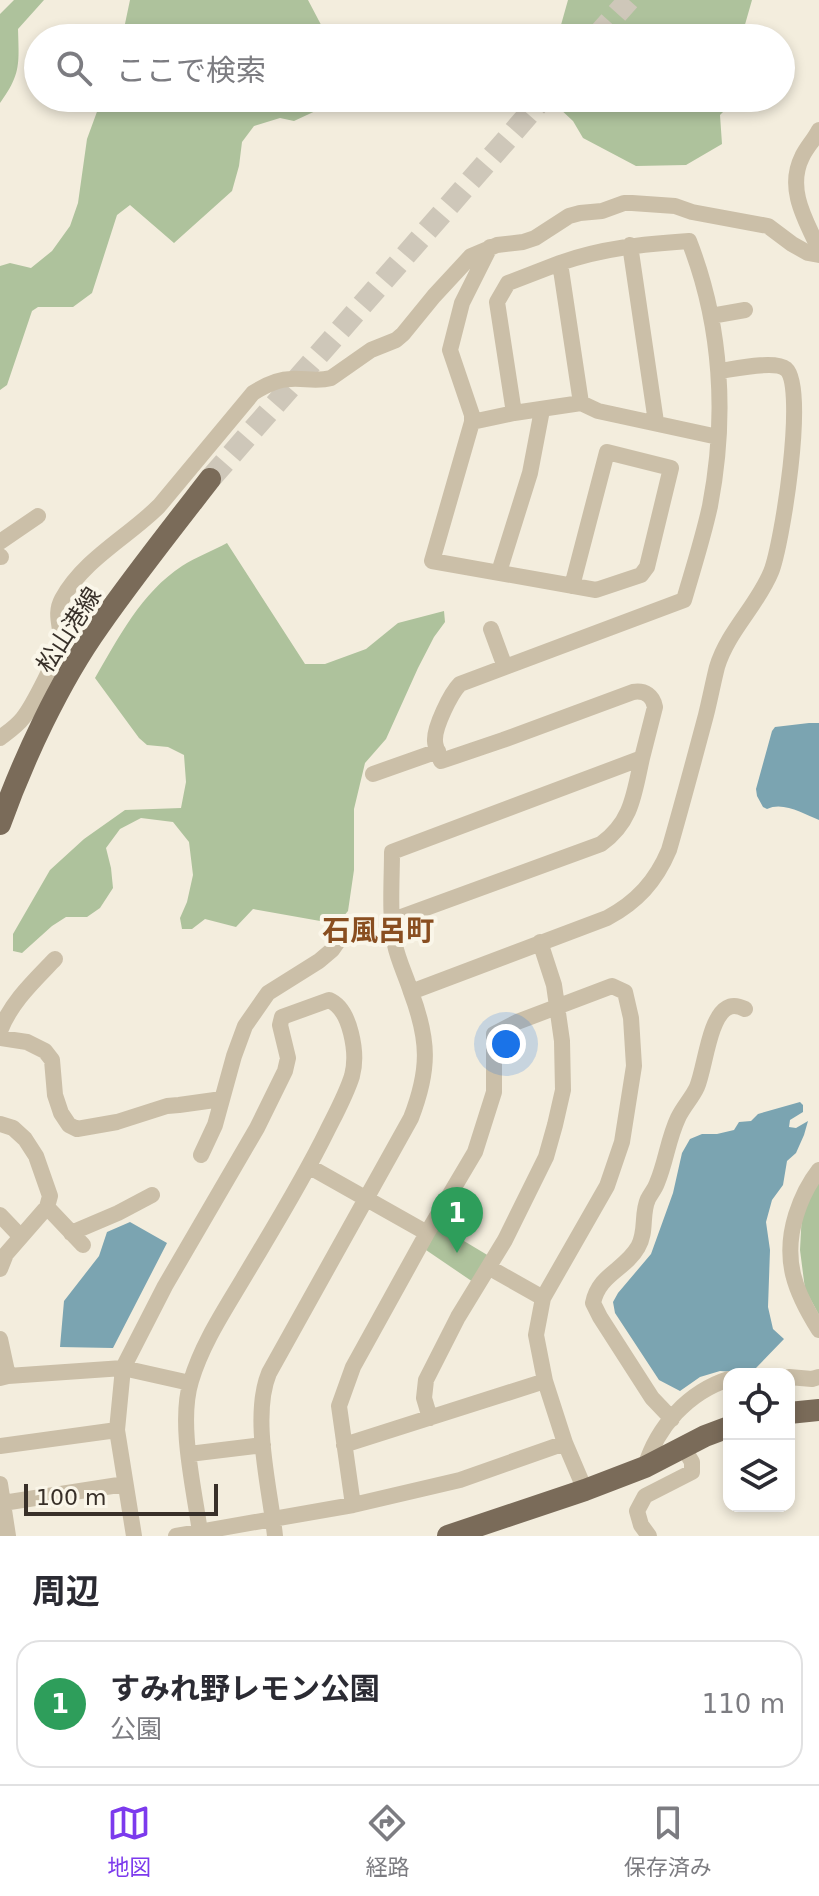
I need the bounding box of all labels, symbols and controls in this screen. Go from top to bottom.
search box [24,24,795,112]
icon: search [52,46,96,90]
text: ここで検索 [116,53,266,88]
street label: 松山港線 [31,582,107,678]
district label: 石風呂町 [322,914,434,947]
your location [486,1024,526,1064]
pin: 1 [431,1187,483,1253]
map controls [723,1368,795,1512]
button: locate [723,1368,795,1440]
button: layers [723,1440,795,1512]
scale bar [24,1480,218,1516]
text: 100 m [36,1485,106,1510]
text: 周辺 [32,1571,100,1611]
text: すみれ野レモン公園 [110,1671,380,1706]
text: 1 [51,1689,69,1719]
text: 110 m [702,1689,785,1719]
text: 公園 [110,1714,162,1744]
tab: 地図 [107,1801,151,1881]
tab: 経路 [365,1801,410,1881]
tab: 保存済み [624,1801,712,1881]

